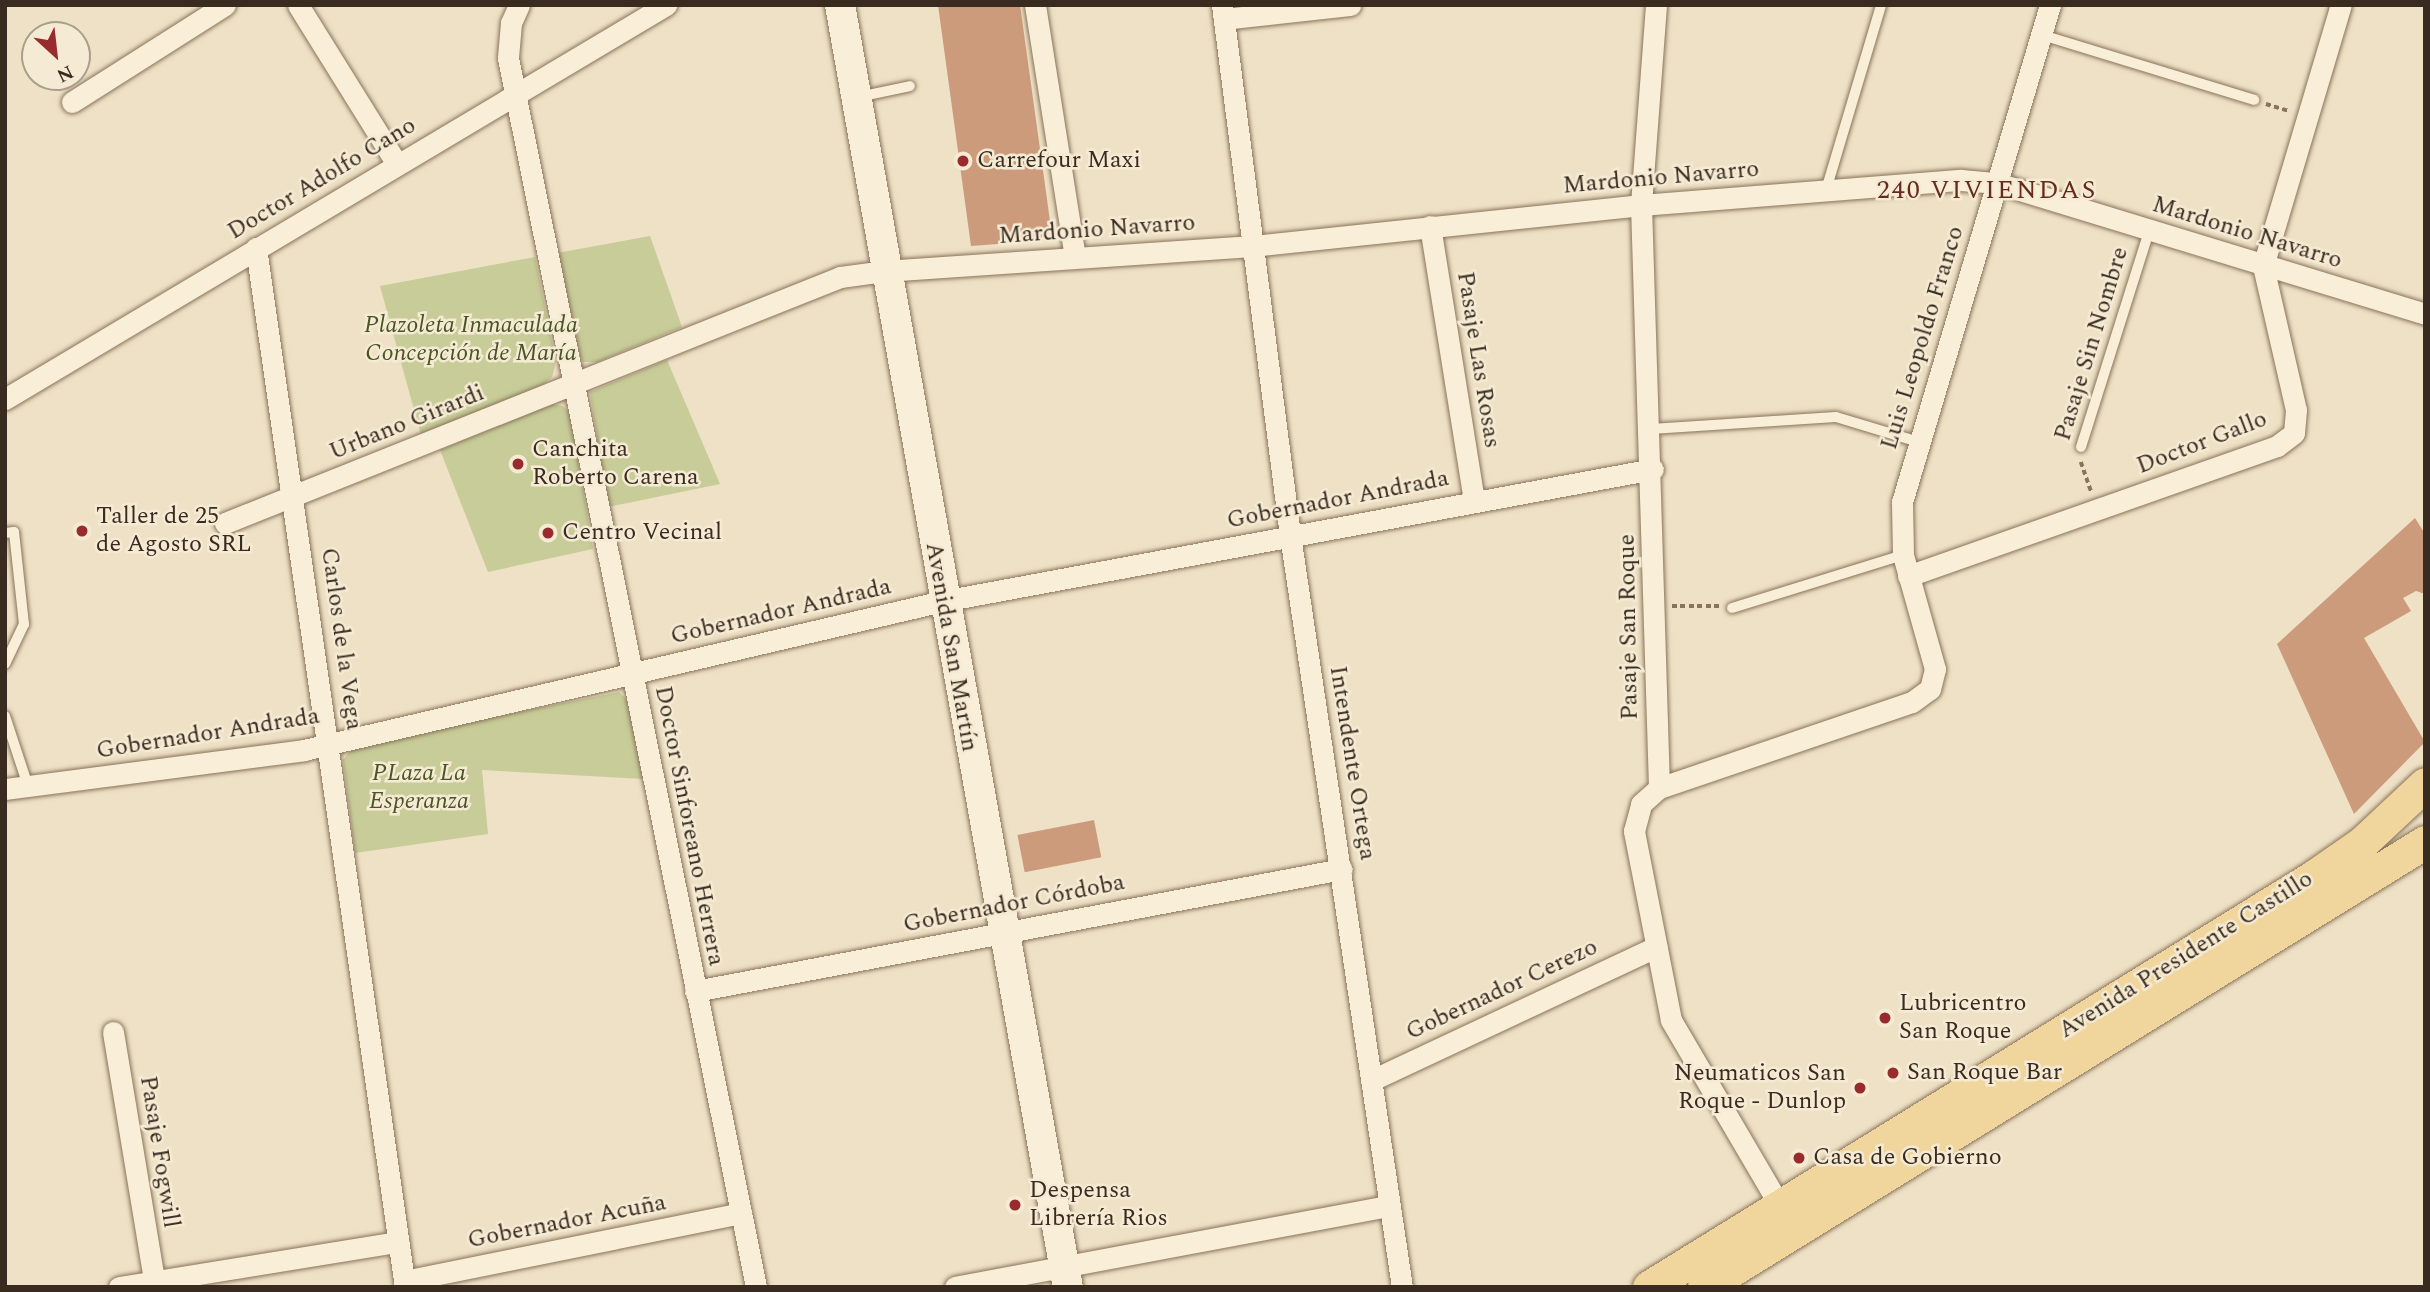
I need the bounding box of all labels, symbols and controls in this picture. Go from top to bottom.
north arrow [21,21,91,91]
text: N [51,57,78,90]
street label: Doctor Adolfo Cano [223,111,421,247]
place label: Carrefour Maxi [977,147,1141,175]
marker: Carrefour Maxi [955,153,971,169]
street label: Mardonio Navarro [1562,155,1760,201]
district label: 240 VIVIENDAS [1878,175,2096,207]
street label: Mardonio Navarro [2149,190,2345,276]
street label: Mardonio Navarro [998,209,1196,251]
street label: Luis Leopoldo Franco [1875,223,1971,453]
street label: Pasaje Sin Nombre [2049,244,2135,444]
street label: Pasaje Las Rosas [1450,270,1506,450]
park label: Plazoleta Inmaculada Concepción de María [364,312,578,368]
street label: Urbano Girardi [325,379,489,467]
street label: Doctor Gallo [2133,405,2271,481]
place label: Canchita Roberto Carena [532,436,699,492]
marker: Canchita Roberto Carena [510,456,526,472]
street label: Gobernador Andrada [1225,464,1451,536]
place label: Taller de 25 de Agosto SRL [96,503,252,559]
place label: Centro Vecinal [562,519,722,547]
marker: Taller de 25 de Agosto SRL [74,523,90,539]
marker: Centro Vecinal [540,525,556,541]
street label: Pasaje San Roque [1613,534,1645,720]
street label: Avenida San Martín [918,540,984,754]
street label: Carlos de la Vega [314,546,368,732]
street label: Gobernador Andrada [668,573,894,651]
street label: Intendente Ortega [1322,664,1382,862]
street label: Doctor Sinforeano Herrera [648,684,730,968]
street label: Gobernador Andrada [94,702,322,766]
park label: PLaza La Esperanza [369,760,469,816]
street label: Avenida Presidente Castillo [2054,865,2318,1045]
street label: Gobernador Córdoba [901,868,1127,940]
street label: Gobernador Cerezo [1402,933,1602,1047]
place label: Lubricentro San Roque [1899,990,2026,1046]
marker: Lubricentro San Roque [1877,1010,1893,1026]
place label: San Roque Bar [1907,1059,2062,1087]
place label: Neumaticos San Roque - Dunlop [1674,1060,1846,1116]
marker: San Roque Bar [1885,1065,1901,1081]
street label: Pasaje Fogwill [133,1074,185,1230]
marker: Neumaticos San Roque - Dunlop [1852,1080,1868,1096]
place label: Casa de Gobierno [1813,1144,2002,1172]
marker: Casa de Gobierno [1791,1150,1807,1166]
place label: Despensa Librería Rios [1029,1177,1168,1233]
street label: Gobernador Acuña [465,1189,669,1255]
marker: Despensa Librería Rios [1007,1197,1023,1213]

